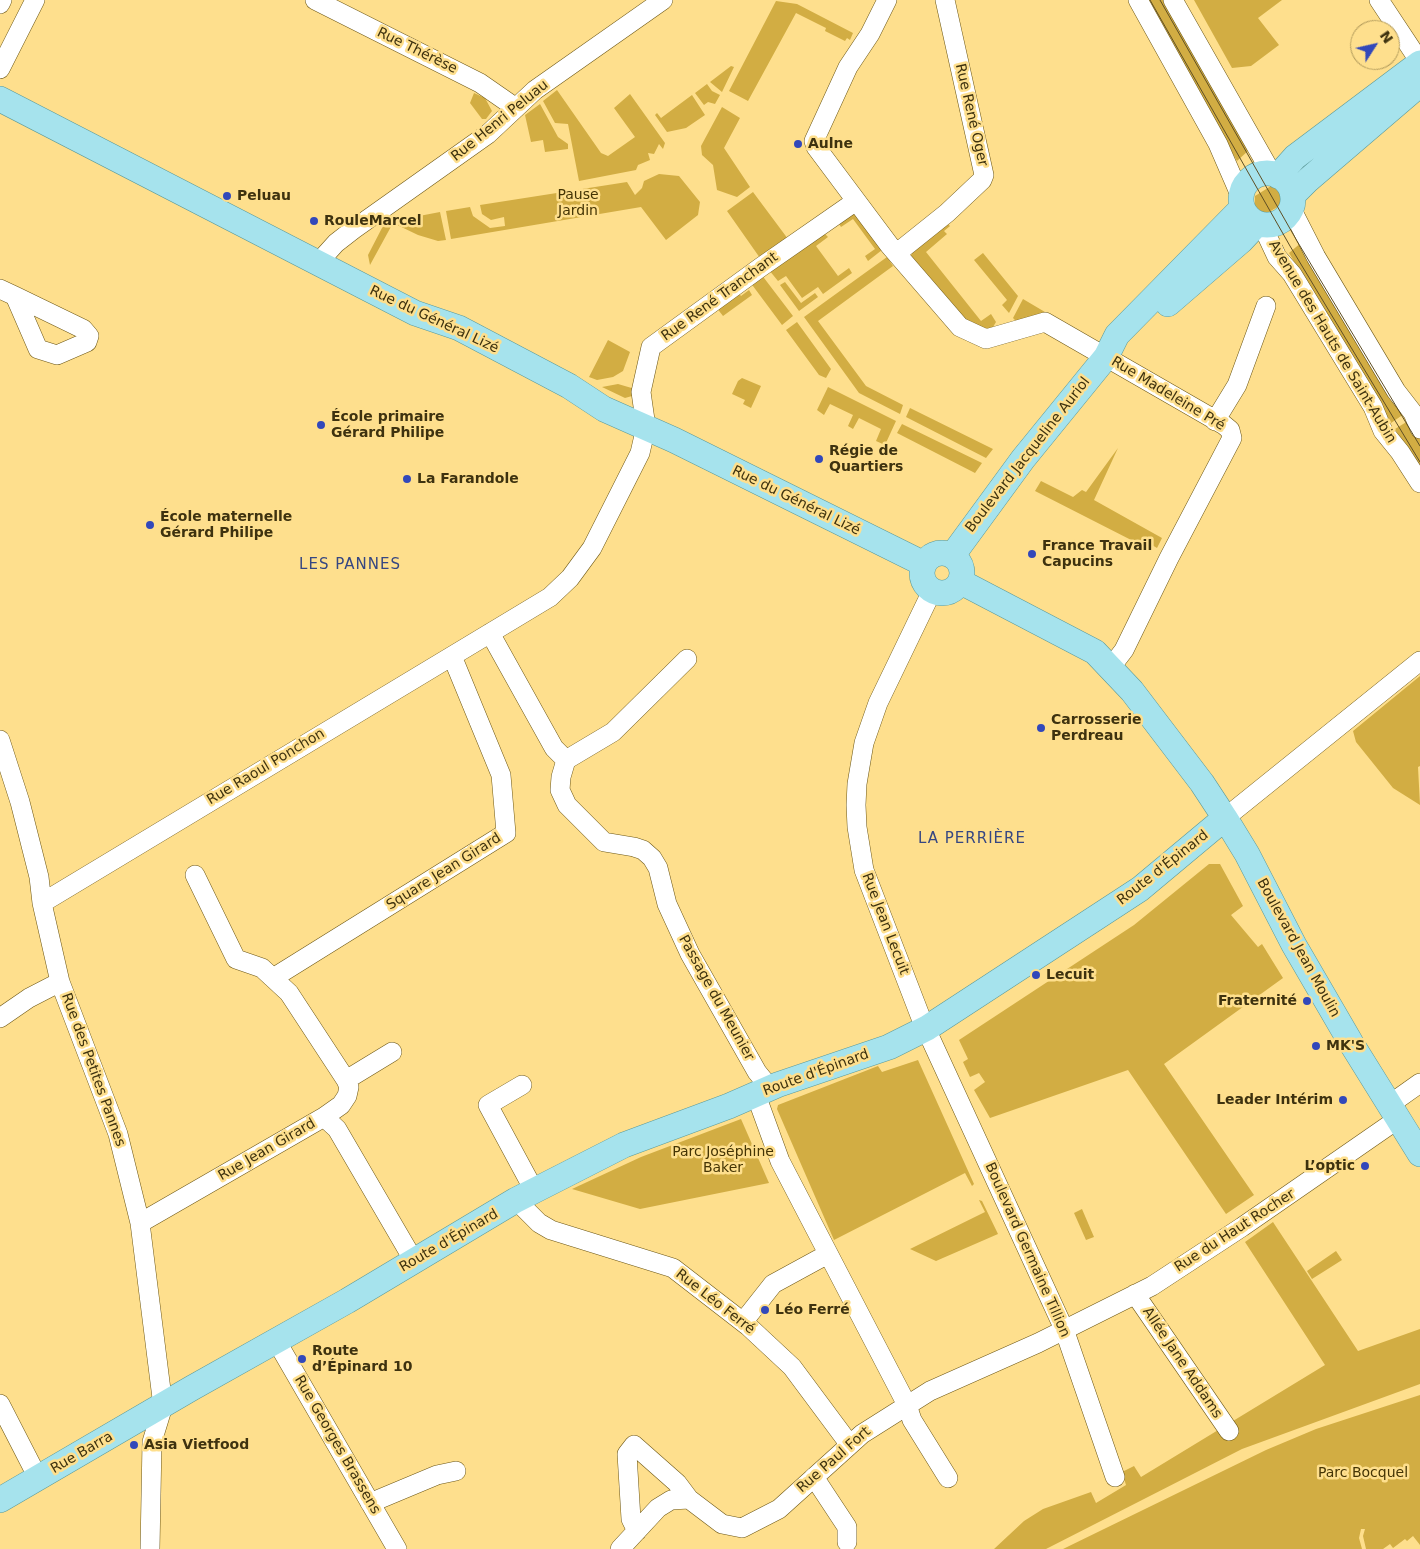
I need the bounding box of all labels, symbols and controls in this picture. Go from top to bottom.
north arrow [1350,20,1400,70]
street label: Rue Thérèse [374,24,460,78]
text: N [1377,28,1396,46]
street label: Rue René Oger [951,62,991,168]
street label: Rue Henri Peluau [448,77,552,165]
place label: Aulne [808,136,853,152]
marker: Aulne [792,138,804,150]
park label: Pause Jardin [557,187,599,220]
place label: Peluau [237,188,291,204]
marker: Peluau [221,190,233,202]
place label: RouleMarcel [324,213,422,229]
marker: RouleMarcel [308,215,320,227]
street label: Avenue des Hauts de Saint-Aubin [1265,238,1399,446]
street label: Rue René Tranchant [658,249,782,345]
street label: Rue du Général Lizé [367,283,501,357]
street label: Rue Madeleine Pré [1108,353,1228,435]
street label: Boulevard Jacqueline Auriol [962,374,1094,536]
place label: École primaire Gérard Philipe [331,409,445,442]
marker: École primaire Gérard Philipe [315,419,327,431]
place label: Régie de Quartiers [829,443,903,476]
marker: Régie de Quartiers [813,453,825,465]
street label: Rue du Général Lizé [729,463,863,539]
place label: La Farandole [417,471,519,487]
marker: La Farandole [401,473,413,485]
place label: École maternelle Gérard Philipe [160,509,292,542]
marker: École maternelle Gérard Philipe [144,519,156,531]
place label: France Travail Capucins [1042,538,1152,570]
marker: France Travail Capucins [1026,548,1038,560]
district label: LES PANNES [298,556,402,574]
place label: Carrosserie Perdreau [1051,712,1142,744]
marker: Carrosserie Perdreau [1035,722,1047,734]
street label: Rue Raoul Ponchon [204,725,328,809]
street label: Route d'Épinard [1114,827,1212,909]
street label: Square Jean Girard [384,830,504,914]
district label: LA PERRIÈRE [917,830,1027,848]
street label: Rue Jean Lecuit [858,871,912,977]
street label: Boulevard Jean Moulin [1253,876,1343,1020]
street label: Passage du Meunier [675,933,757,1063]
place label: Lecuit [1046,967,1094,983]
marker: Lecuit [1030,969,1042,981]
street label: Rue des Petites Pannes [57,991,129,1149]
place label: Fraternité [1218,993,1297,1009]
marker: Fraternité [1301,995,1313,1007]
place label: MK'S [1326,1038,1365,1054]
marker: MK'S [1310,1040,1322,1052]
street label: Route d'Épinard [761,1046,871,1100]
place label: Leader Intérim [1216,1092,1333,1108]
marker: Leader Intérim [1337,1094,1349,1106]
street label: Rue Jean Girard [216,1115,318,1185]
park label: Parc Joséphine Baker [672,1144,774,1176]
place label: L’optic [1305,1158,1355,1174]
street label: Boulevard Germaine Tillion [981,1160,1073,1340]
marker: L’optic [1359,1160,1371,1172]
street label: Rue du Haut Rocher [1172,1186,1298,1276]
street label: Route d'Épinard [397,1206,501,1276]
street label: Rue Léo Ferré [672,1266,758,1338]
place label: Léo Ferré [775,1302,850,1318]
marker: Léo Ferré [759,1304,771,1316]
street label: Allée Jane Addams [1139,1304,1225,1422]
place label: Route d’Épinard 10 [312,1343,412,1375]
marker: Route d’Épinard 10 [296,1353,308,1365]
street label: Rue Georges Brassens [290,1373,384,1517]
street label: Rue Paul Fort [794,1423,874,1497]
street label: Rue Barra [48,1428,116,1478]
place label: Asia Vietfood [144,1437,249,1453]
marker: Asia Vietfood [128,1439,140,1451]
park label: Parc Bocquel [1318,1465,1408,1481]

